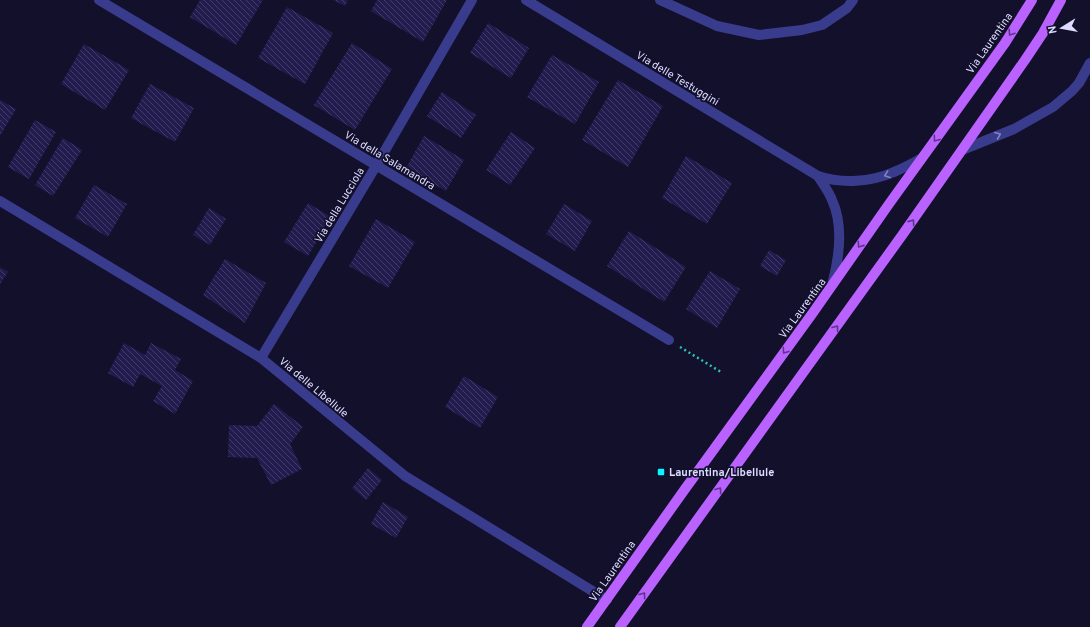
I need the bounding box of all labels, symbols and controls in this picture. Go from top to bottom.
north arrow [1042,8,1082,48]
street label: Via Laurentina [964,10,1016,77]
text: N [1046,25,1061,35]
one-way arrow [1008,29,1016,36]
street label: Via delle Testuggini [633,48,722,109]
street label: Via della Salamandra [342,128,438,194]
one-way arrow [994,132,1002,140]
one-way arrow [933,135,940,142]
street label: Via della Lucciola [312,165,368,246]
one-way arrow [884,170,891,178]
one-way arrow [907,219,915,226]
one-way arrow [857,241,865,248]
street label: Via Laurentina [776,275,830,342]
one-way arrow [831,325,838,332]
one-way arrow [782,347,790,354]
street label: Via delle Libellule [276,355,351,421]
place label: Laurentina/Libellule [669,466,774,480]
marker: Laurentina/Libellule [656,467,666,477]
one-way arrow [714,487,722,494]
street label: Via Laurentina [587,538,639,605]
one-way arrow [638,593,645,600]

